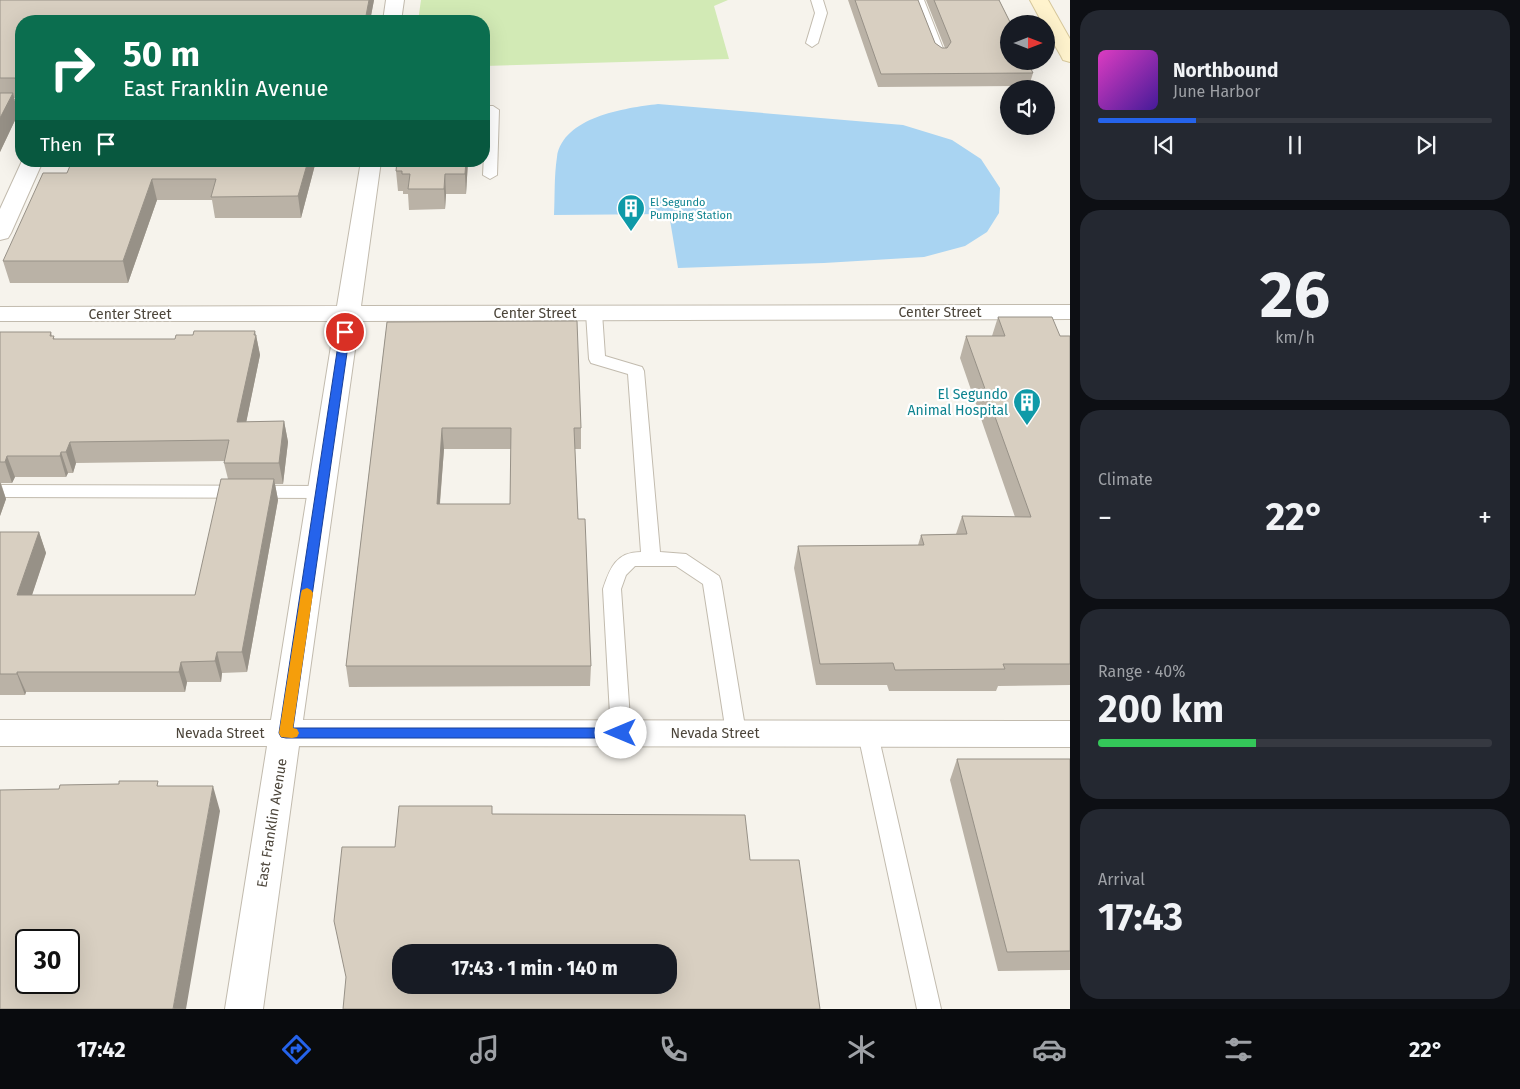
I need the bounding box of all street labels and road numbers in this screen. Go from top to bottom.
street label: Center Street [899,304,982,321]
street label: Center Street [494,305,577,322]
street label: Center Street [89,306,172,323]
street label: Nevada Street [175,725,265,742]
street label: Nevada Street [670,725,760,742]
street label: East Franklin Avenue [253,757,291,889]

